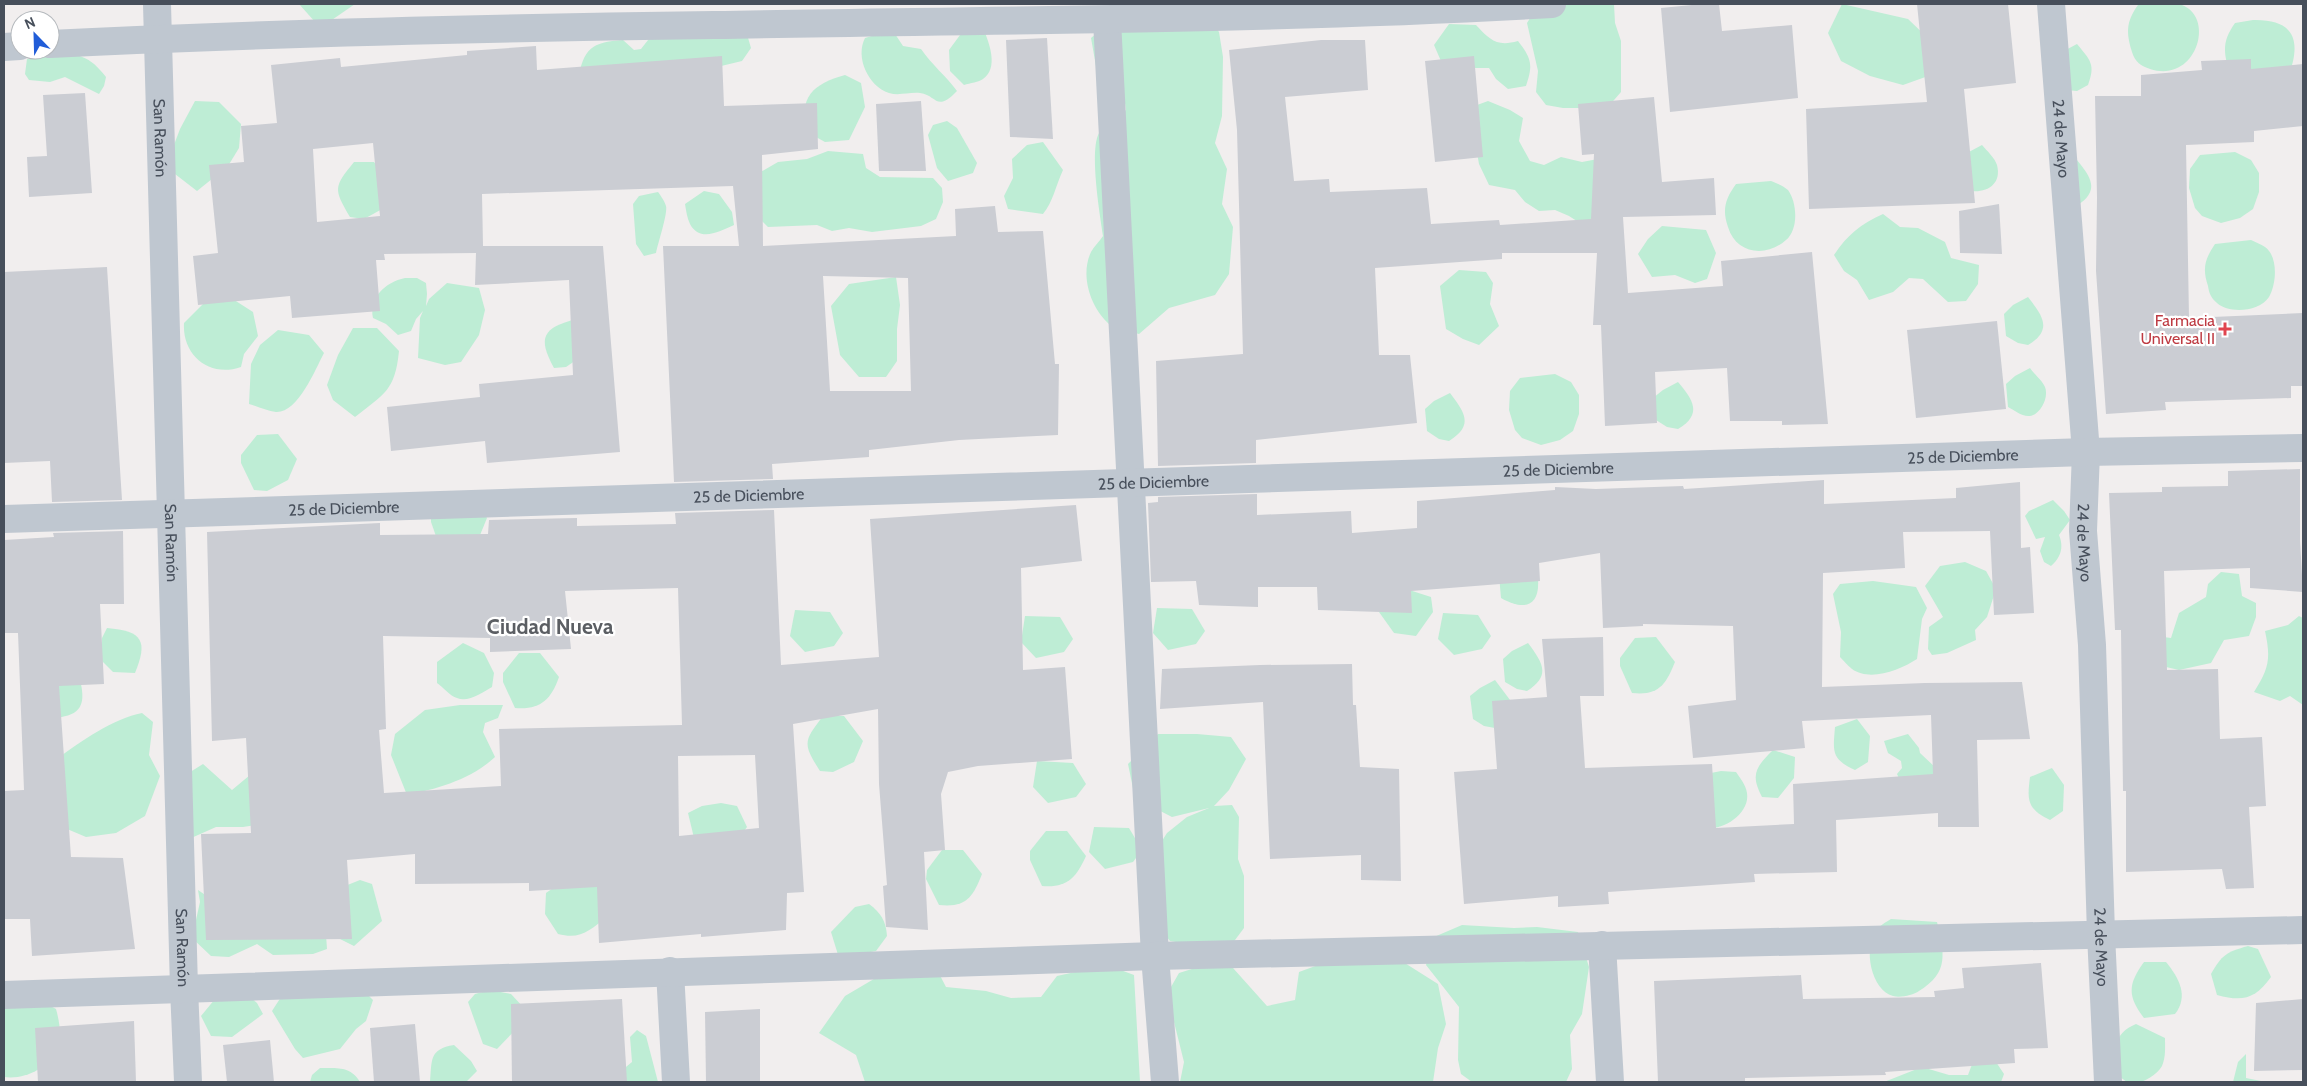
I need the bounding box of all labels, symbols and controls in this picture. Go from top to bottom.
north arrow [10,10,60,60]
text: N [22,13,38,33]
street label: San Ramón [150,98,171,178]
street label: 24 de Mayo [2048,99,2074,179]
place label: Farmacia Universal II [2141,311,2215,348]
marker: Farmacia Universal II [2219,323,2231,335]
street label: 25 de Diciembre [1907,445,2019,468]
street label: 25 de Diciembre [1502,458,1614,481]
street label: 25 de Diciembre [1098,471,1209,494]
street label: 25 de Diciembre [693,484,804,507]
street label: 25 de Diciembre [288,497,400,520]
street label: San Ramón [161,503,182,582]
street label: 24 de Mayo [2073,503,2096,583]
district label: Ciudad Nueva [487,614,614,639]
street label: 24 de Mayo [2090,907,2112,987]
street label: San Ramón [172,908,193,987]

